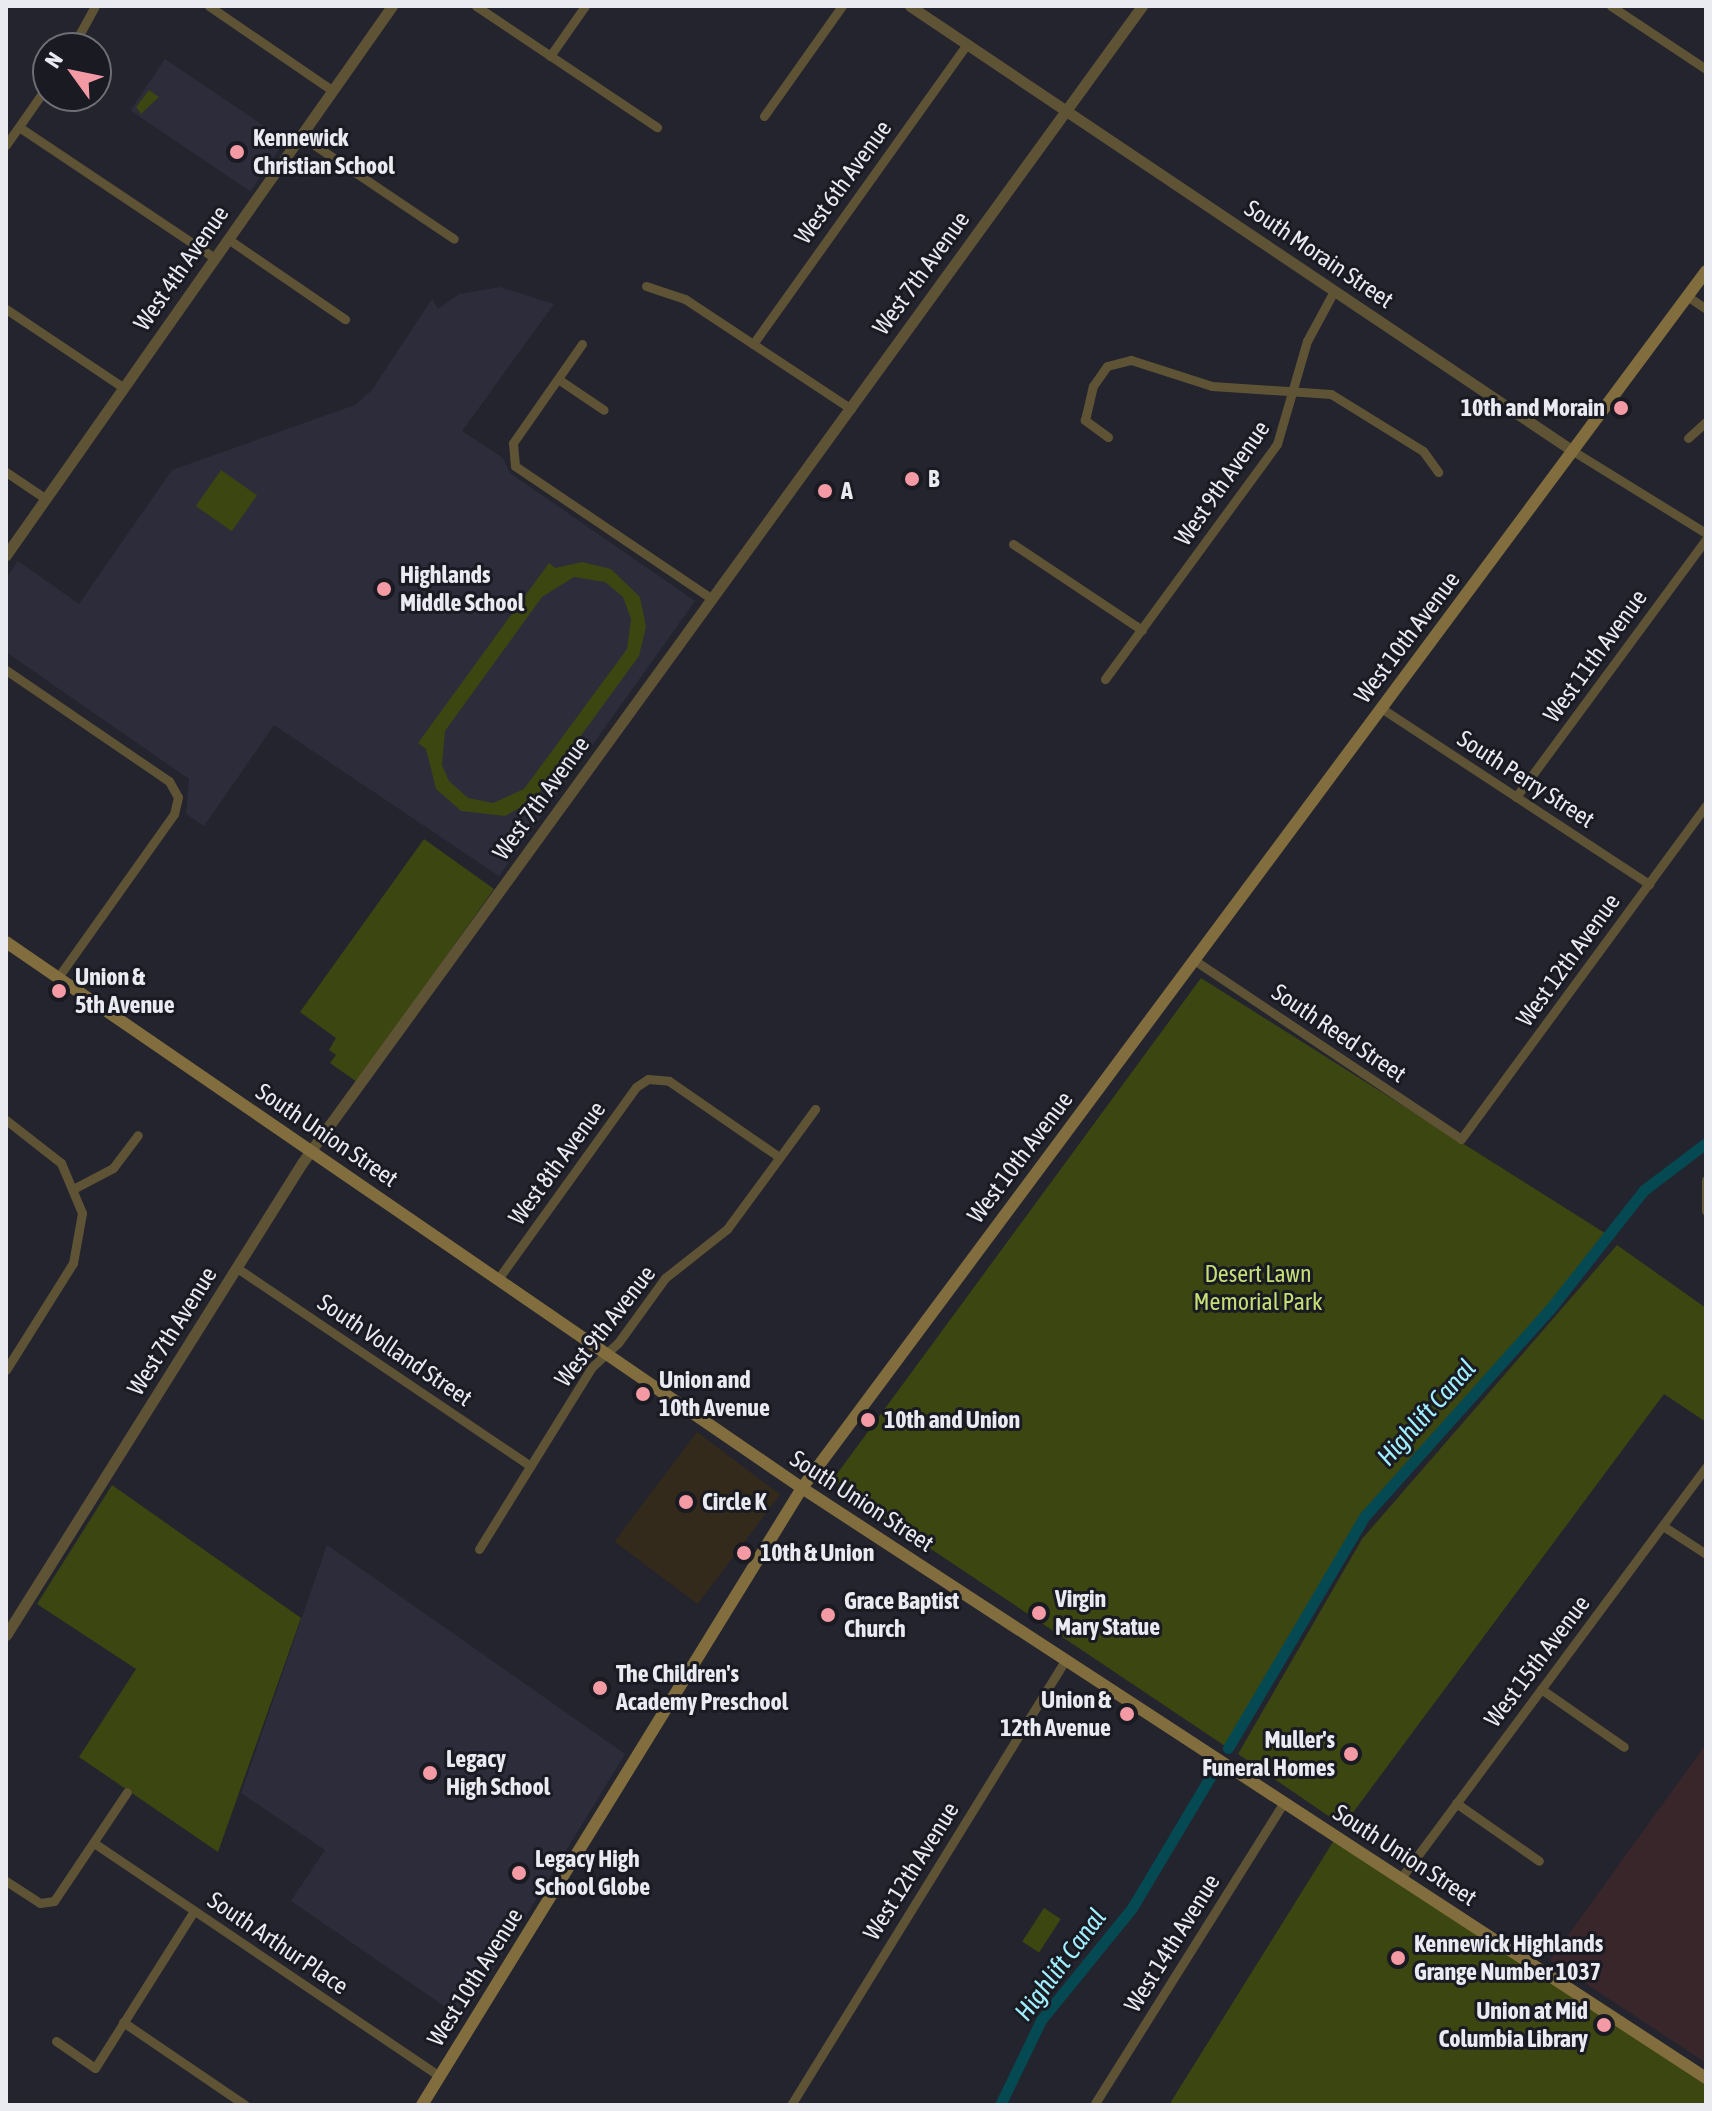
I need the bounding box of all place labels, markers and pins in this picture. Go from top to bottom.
place label: Kennewick Christian School [253,124,395,180]
marker: Kennewick Christian School [228,143,246,161]
place label: 10th and Morain [1461,394,1605,422]
marker: 10th and Morain [1612,399,1630,417]
place label: B [928,465,939,493]
marker: B [903,470,921,488]
place label: A [841,477,853,505]
marker: A [816,482,834,500]
place label: Highlands Middle School [400,561,524,617]
marker: Highlands Middle School [375,580,393,598]
place label: Union & 5th Avenue [75,963,175,1019]
marker: Union & 5th Avenue [50,982,68,1000]
place label: Union and 10th Avenue [659,1366,770,1422]
marker: Union and 10th Avenue [634,1385,652,1403]
place label: 10th and Union [884,1406,1020,1434]
marker: 10th and Union [859,1411,877,1429]
place label: Circle K [702,1488,766,1516]
marker: Circle K [677,1493,695,1511]
place label: 10th & Union [760,1539,874,1567]
marker: 10th & Union [735,1544,753,1562]
place label: Virgin Mary Statue [1055,1585,1160,1641]
place label: Grace Baptist Church [844,1587,959,1643]
marker: Virgin Mary Statue [1030,1604,1048,1622]
marker: Grace Baptist Church [819,1606,837,1624]
place label: The Children's Academy Preschool [616,1660,788,1716]
marker: The Children's Academy Preschool [591,1679,609,1697]
place label: Union & 12th Avenue [1000,1686,1111,1742]
marker: Union & 12th Avenue [1118,1705,1136,1723]
place label: Muller's Funeral Homes [1202,1726,1335,1782]
place label: Legacy High School [446,1745,550,1801]
marker: Muller's Funeral Homes [1342,1745,1360,1763]
marker: Legacy High School [421,1764,439,1782]
place label: Legacy High School Globe [535,1845,650,1901]
marker: Legacy High School Globe [510,1864,528,1882]
place label: Kennewick Highlands Grange Number 1037 [1414,1930,1603,1986]
marker: Kennewick Highlands Grange Number 1037 [1389,1949,1407,1967]
place label: Union at Mid Columbia Library [1438,1997,1588,2053]
marker: Union at Mid Columbia Library [1595,2016,1613,2034]

